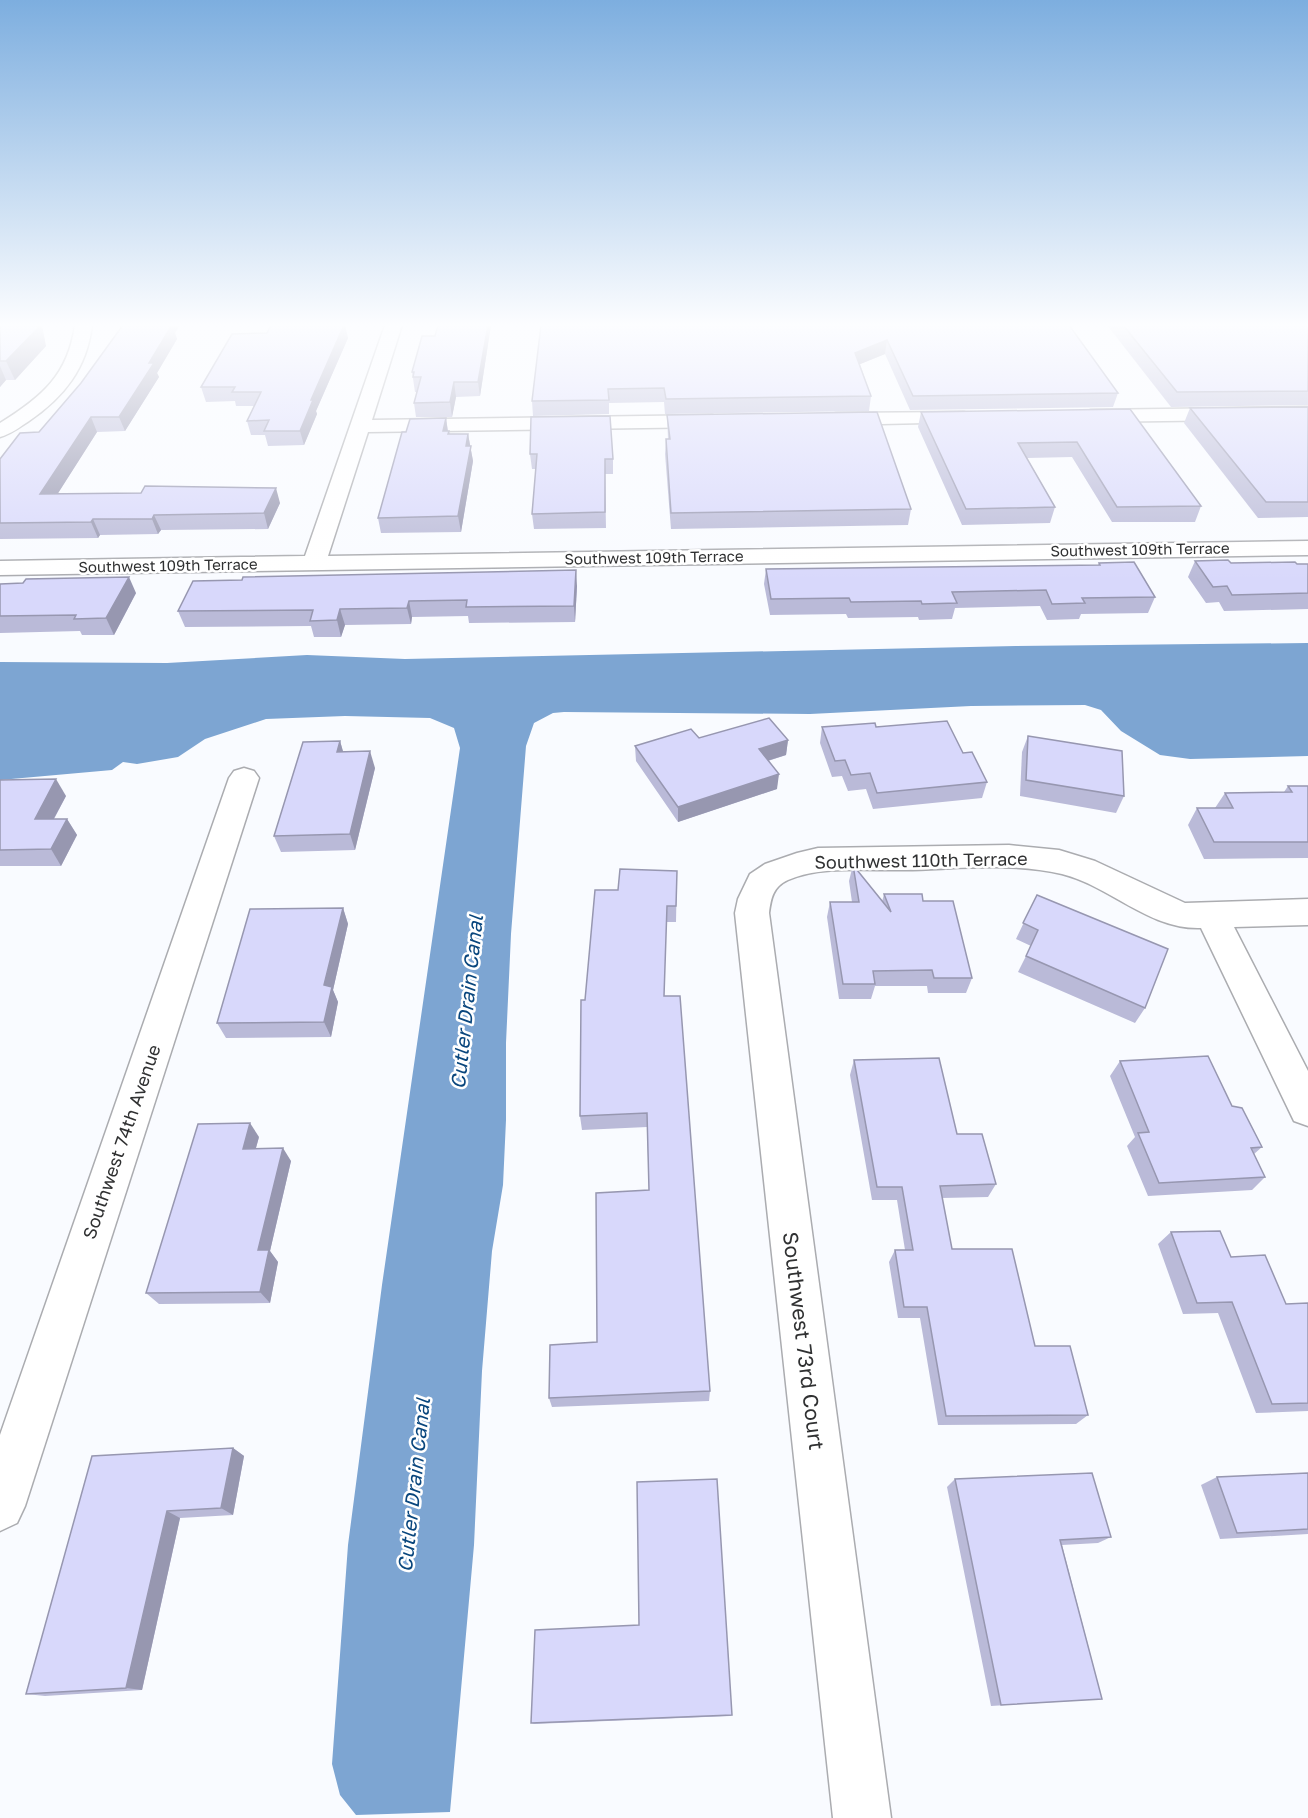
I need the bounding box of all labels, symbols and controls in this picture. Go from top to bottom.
street label: Southwest 109th Terrace [1050,538,1230,560]
street label: Southwest 109th Terrace [564,546,744,568]
street label: Southwest 109th Terrace [78,554,258,576]
street label: Southwest 110th Terrace [814,847,1028,873]
water label: Cutler Drain Canal [445,913,487,1090]
street label: Southwest 74th Avenue [77,1042,165,1242]
street label: Southwest 73rd Court [778,1230,830,1452]
water label: Cutler Drain Canal [392,1396,434,1573]

